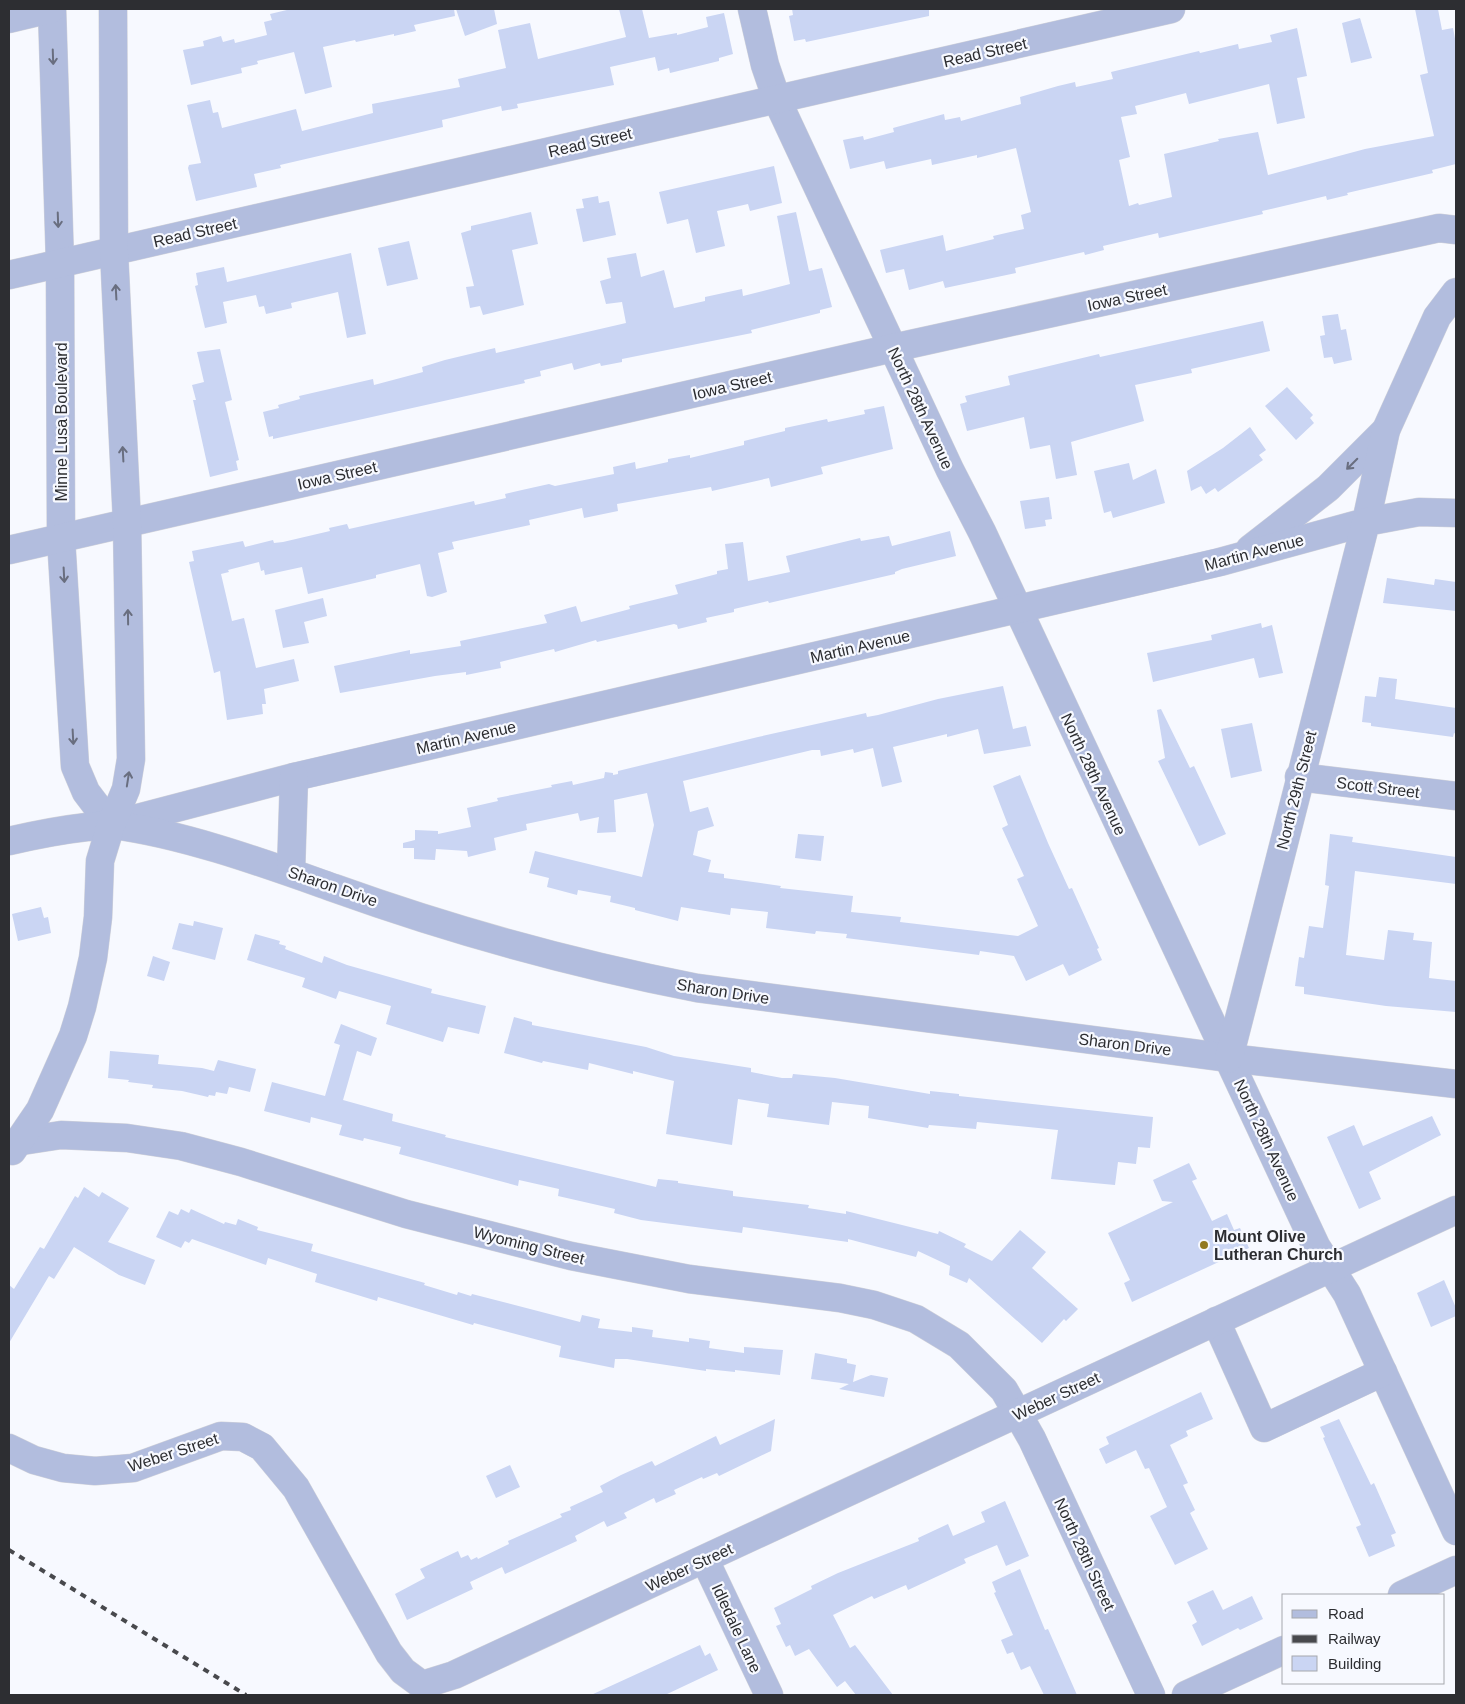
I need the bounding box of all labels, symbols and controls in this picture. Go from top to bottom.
street label: Read Street [942,34,1029,70]
one-way arrow [49,49,58,65]
street label: Read Street [547,124,634,160]
one-way arrow [54,212,63,228]
street label: Read Street [152,214,239,250]
street label: Iowa Street [1086,281,1169,314]
one-way arrow [111,284,120,300]
street label: Minne Lusa Boulevard [53,342,70,502]
street label: North 28th Avenue [885,345,956,472]
street label: Iowa Street [691,368,774,403]
one-way arrow [119,447,128,463]
street label: Iowa Street [296,458,379,493]
one-way arrow [1345,458,1358,470]
street label: Martin Avenue [1203,531,1306,574]
one-way arrow [59,567,68,583]
one-way arrow [123,609,133,626]
street label: Martin Avenue [809,627,912,666]
street label: North 28th Avenue [1058,711,1129,838]
street label: Martin Avenue [415,718,518,757]
street label: North 29th Street [1273,728,1320,851]
one-way arrow [69,729,78,745]
one-way arrow [123,771,133,787]
street label: Scott Street [1335,774,1421,801]
street label: Sharon Drive [286,863,380,910]
street label: Sharon Drive [675,976,770,1007]
street label: Sharon Drive [1078,1030,1172,1059]
street label: North 28th Avenue [1231,1077,1302,1204]
street label: Wyoming Street [472,1223,587,1268]
place label: Mount Olive Lutheran Church [1214,1228,1343,1263]
marker: Mount Olive Lutheran Church [1198,1239,1210,1251]
street label: Weber Street [1010,1369,1103,1424]
street label: Weber Street [126,1430,221,1475]
street label: North 28th Street [1051,1495,1118,1614]
street label: Weber Street [643,1540,736,1595]
street label: Idledale Lane [709,1581,765,1675]
legend [1282,1594,1445,1684]
text: Road [1328,1605,1364,1622]
text: Railway [1328,1630,1381,1647]
text: Building [1328,1655,1381,1672]

